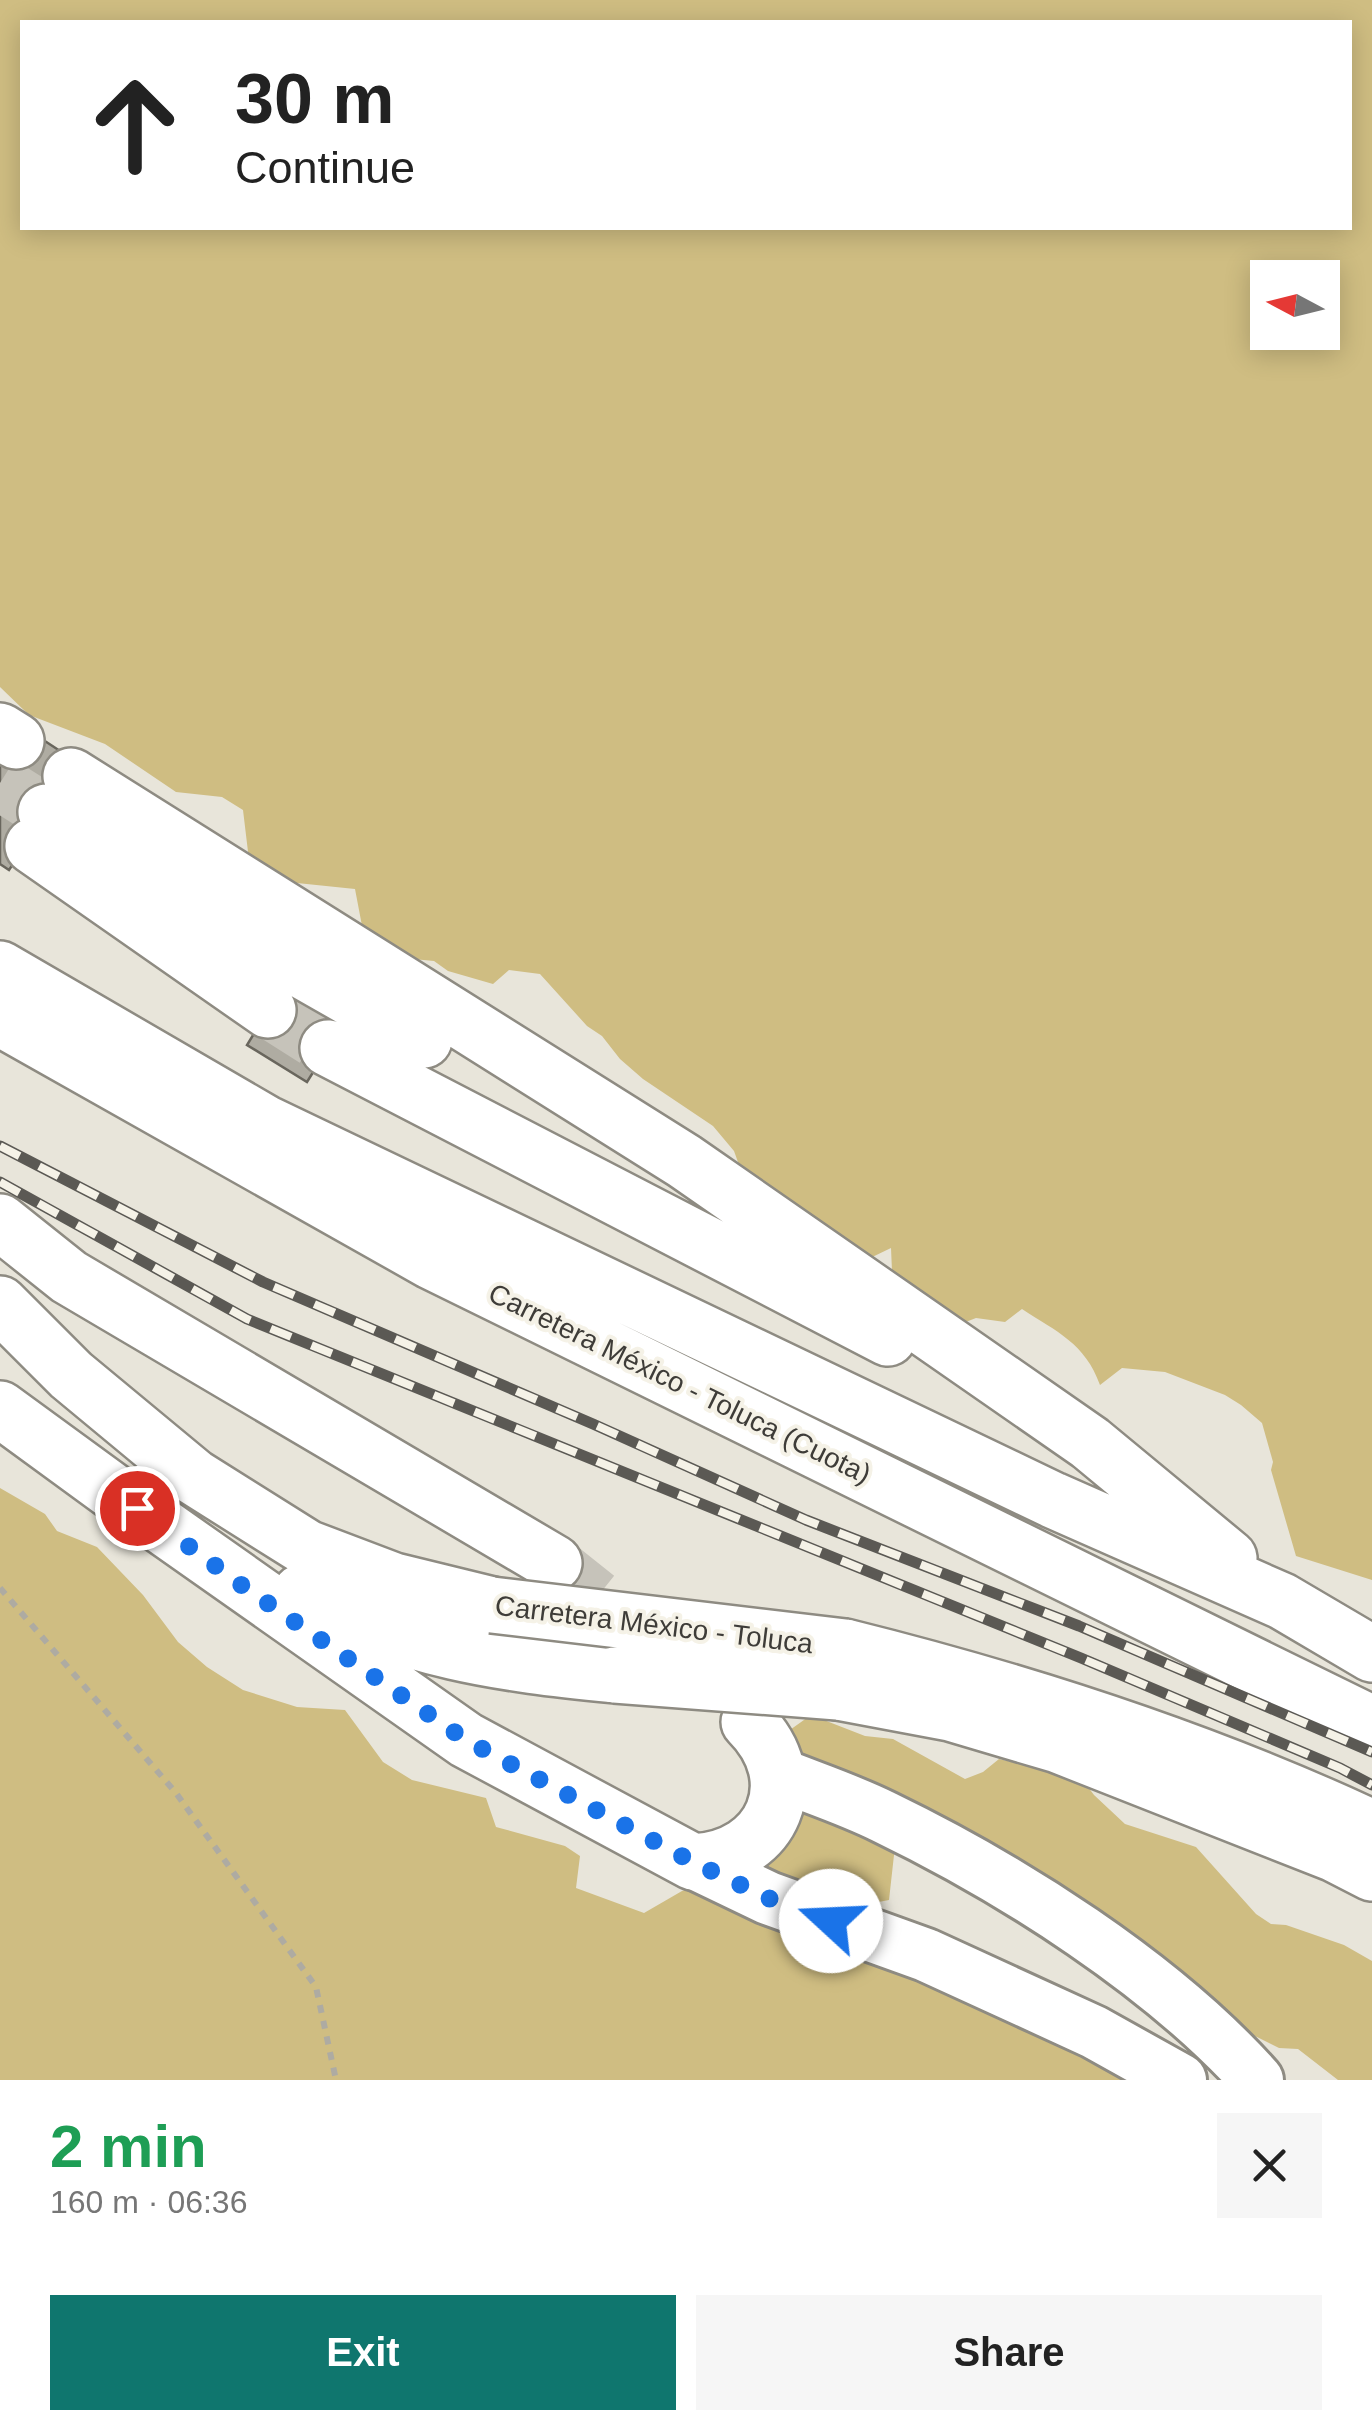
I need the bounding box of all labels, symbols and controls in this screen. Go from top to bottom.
icon: ahead [70,60,200,190]
text: 30 m [235,60,395,138]
text: Continue [235,142,415,193]
north arrow [1250,260,1340,350]
map controls [1250,260,1340,350]
street label: Carretera México - Toluca (Cuota) [484,1277,876,1490]
pin [95,1466,180,1551]
icon: arrive [110,1481,165,1536]
street label: Carretera México - Toluca [493,1590,815,1659]
position arrow [779,1869,883,1973]
text: 2 min [50,2113,207,2180]
button: close [1217,2113,1322,2218]
text: 160 m · 06:36 [50,2184,247,2220]
button: Exit [50,2295,676,2410]
button: Share [696,2295,1322,2410]

